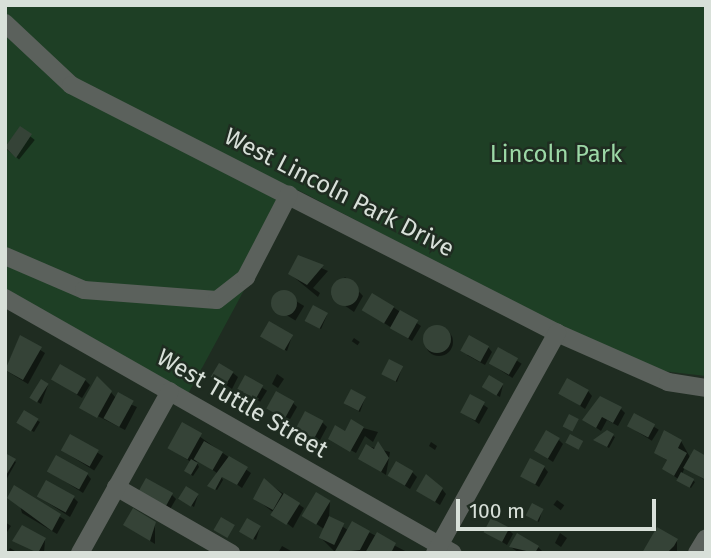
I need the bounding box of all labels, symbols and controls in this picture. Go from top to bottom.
street label: West Lincoln Park Drive [219,123,459,263]
park label: Lincoln Park [490,141,622,169]
street label: West Tuttle Street [151,343,333,465]
scale bar [459,484,658,528]
text: 100 m [469,498,525,524]

